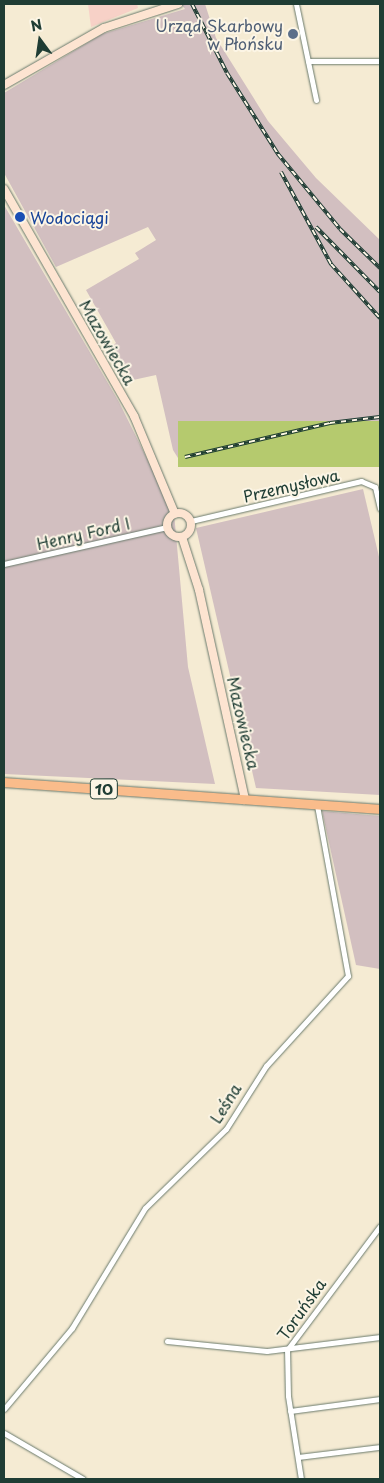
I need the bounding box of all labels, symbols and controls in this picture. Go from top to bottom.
text: N [28,13,44,36]
north arrow [15,15,65,65]
place label: Urząd Skarbowy w Płońsku [155,15,283,53]
marker: Urząd Skarbowy w Płońsku [287,28,299,40]
place label: Wodociągi [30,207,109,227]
marker: Wodociągi [14,211,26,223]
street label: Mazowiecka [76,296,140,388]
street label: Przemysłowa [241,465,341,505]
street label: Henry Ford I [34,513,132,553]
street label: Mazowiecka [224,675,264,771]
road number: 10 [89,776,119,802]
street label: Leśna [205,1080,245,1126]
street label: Toruńska [273,1275,329,1343]

